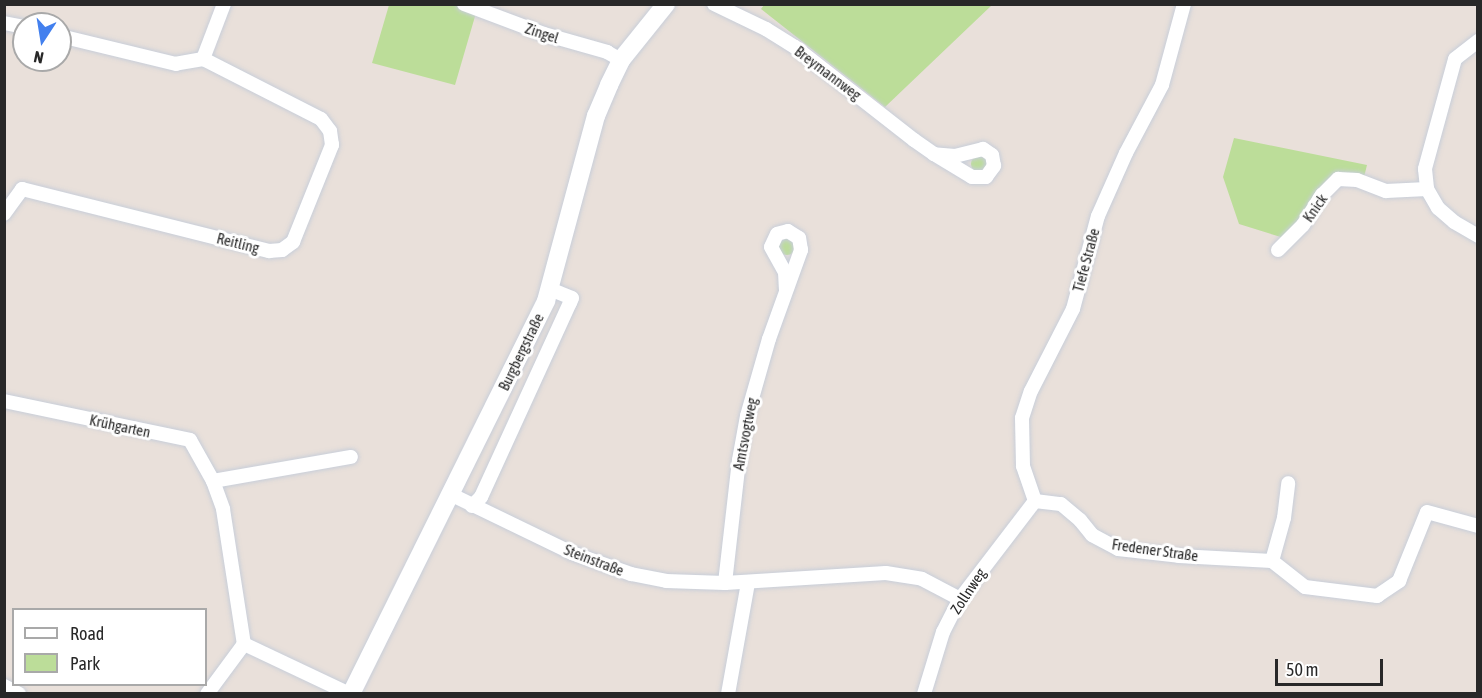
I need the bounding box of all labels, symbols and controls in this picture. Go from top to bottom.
north arrow [12,12,72,72]
street label: Zingel [523,19,561,47]
street label: Breymannweg [791,42,865,104]
text: N [32,48,45,67]
street label: Knick [1299,190,1331,226]
street label: Tiefe Straße [1069,226,1103,294]
street label: Reitling [215,229,261,257]
street label: Burgbergstraße [495,310,547,394]
street label: Amtsvogtweg [729,396,761,472]
street label: Krühgarten [88,411,152,441]
street label: Fredener Straße [1111,535,1199,565]
street label: Steinstraße [562,540,626,580]
street label: Zollnweg [947,565,989,617]
legend [12,608,207,686]
text: Road [70,623,104,644]
scale bar [1278,647,1386,685]
text: Park [70,653,100,674]
text: 50 m [1286,659,1318,680]

